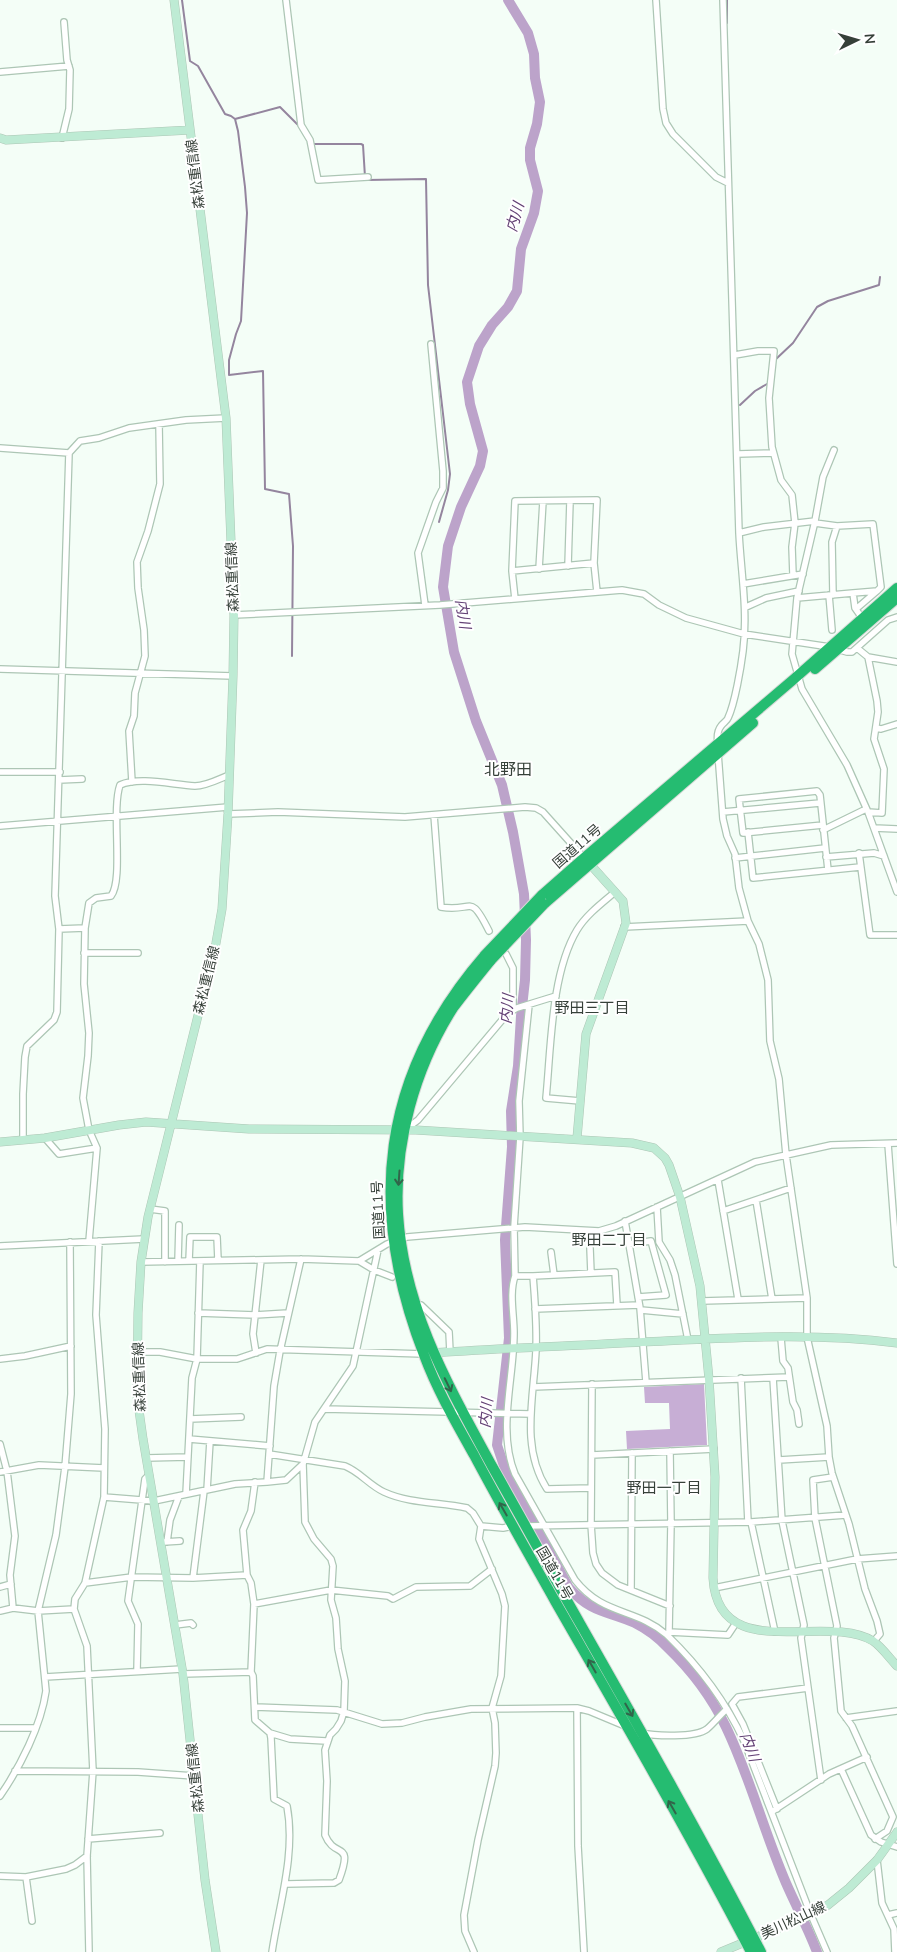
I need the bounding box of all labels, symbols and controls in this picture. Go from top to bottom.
north arrow [832,15,882,65]
text: N [860,33,879,45]
street label: 森松重信線 [182,138,209,210]
water label: 内川 [501,198,529,234]
street label: 森松重信線 [222,542,243,612]
water label: 内川 [451,598,476,632]
district label: 北野田 [484,759,532,781]
street label: 国道11号 [549,820,606,873]
street label: 森松重信線 [189,944,224,1016]
water label: 内川 [495,991,519,1025]
district label: 野田三丁目 [554,998,630,1018]
one-way arrow [394,1170,403,1186]
street label: 国道11号 [367,1180,390,1240]
district label: 野田二丁目 [571,1230,647,1250]
street label: 森松重信線 [129,1342,150,1412]
one-way arrow [444,1377,453,1392]
water label: 内川 [474,1395,498,1429]
district label: 野田一丁目 [626,1478,702,1498]
one-way arrow [498,1502,508,1517]
street label: 国道11号 [532,1543,577,1603]
one-way arrow [587,1658,597,1673]
one-way arrow [625,1702,635,1716]
water label: 内川 [735,1729,765,1766]
street label: 森松重信線 [182,1742,209,1814]
one-way arrow [667,1800,677,1815]
street label: 美川松山線 [757,1897,829,1944]

